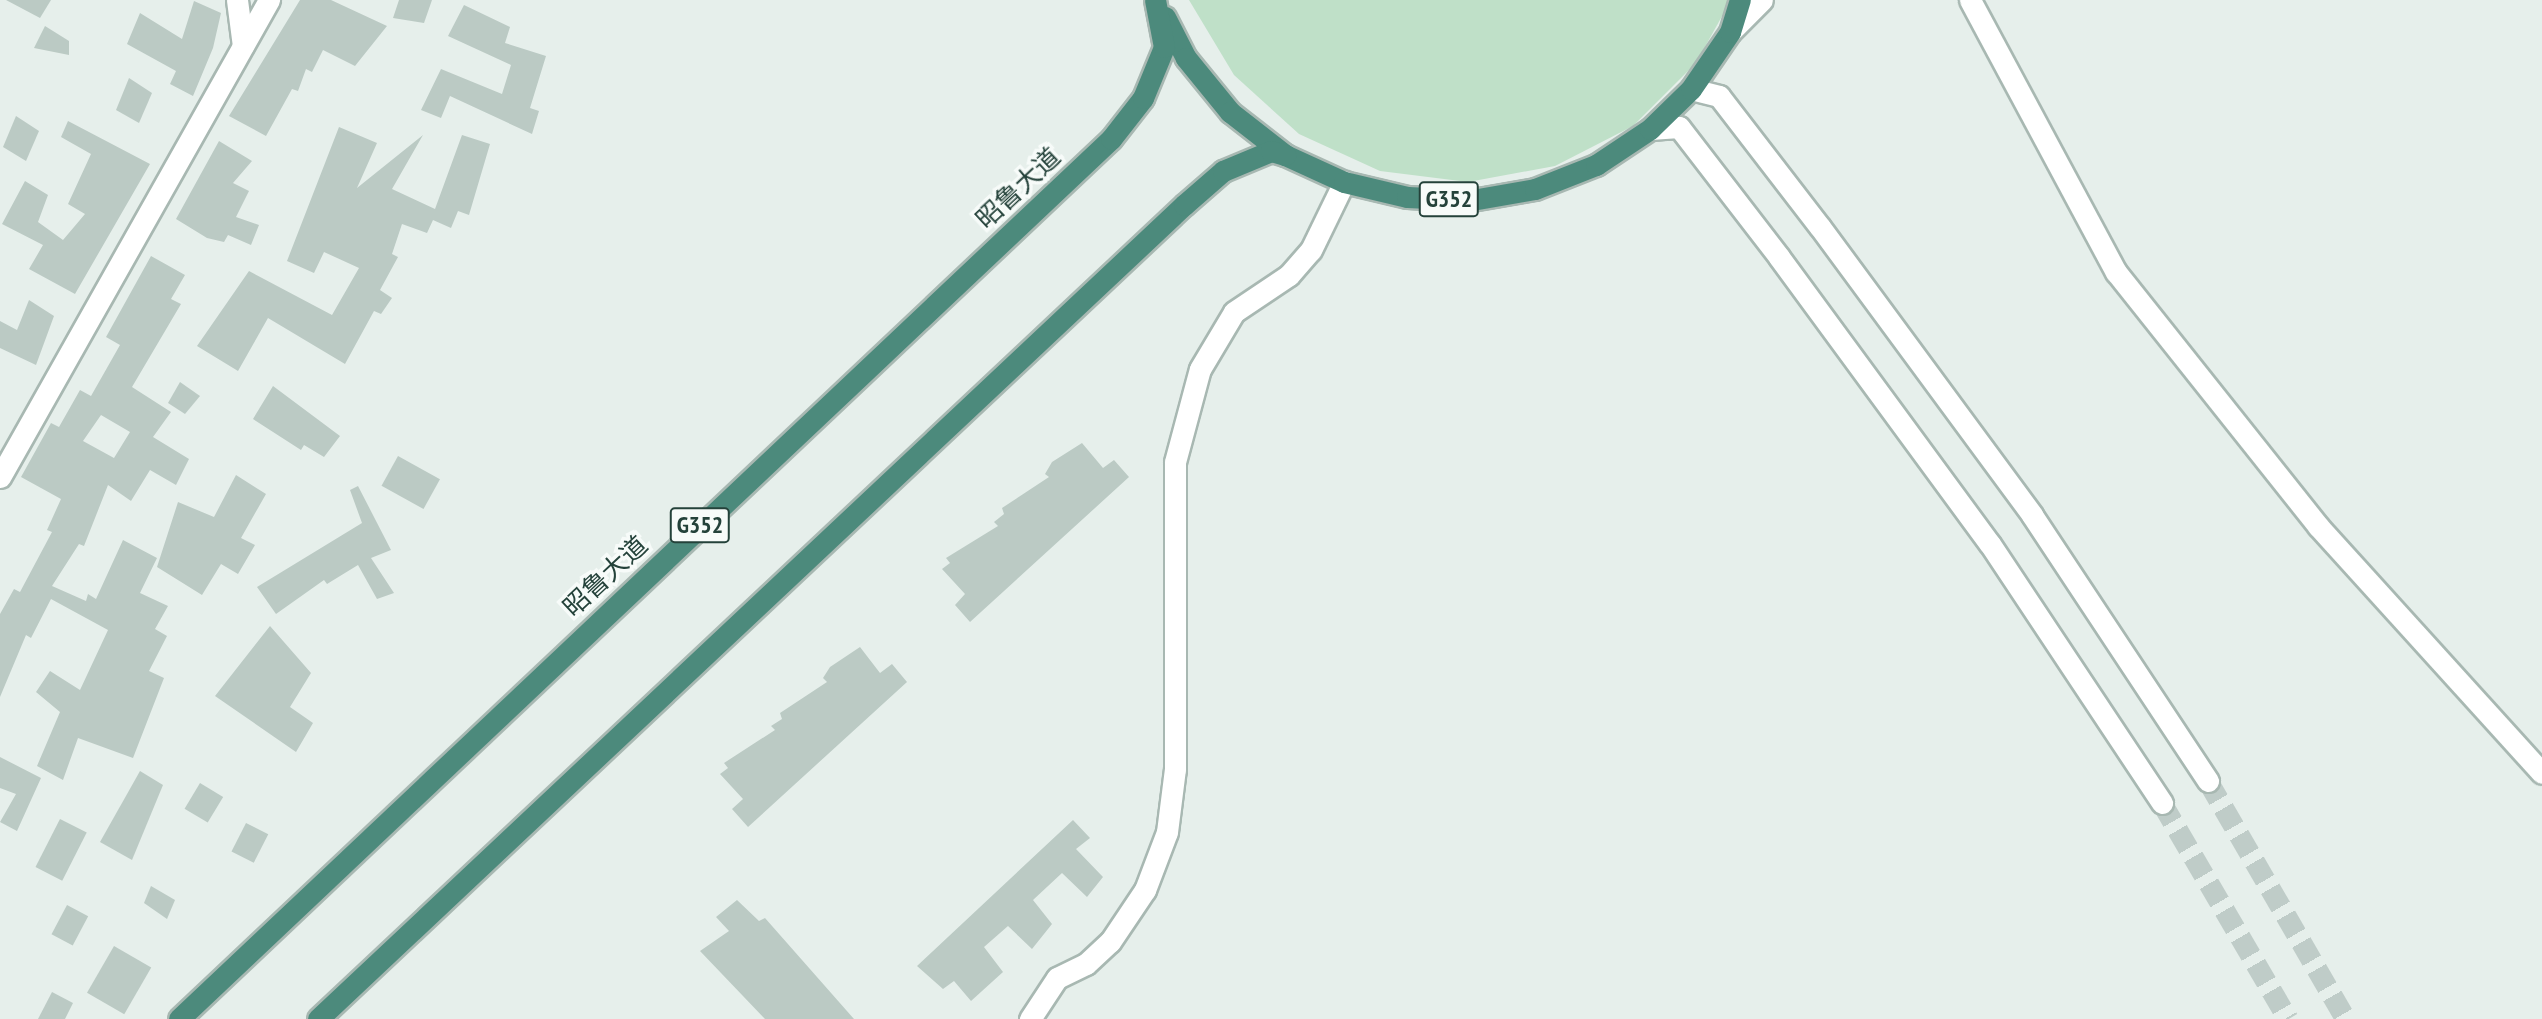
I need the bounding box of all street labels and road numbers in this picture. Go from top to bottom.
street label: 昭鲁大道 [969,141,1067,235]
road number: G352 [1418,178,1480,219]
road number: G352 [668,504,732,546]
street label: 昭鲁大道 [556,529,654,623]

